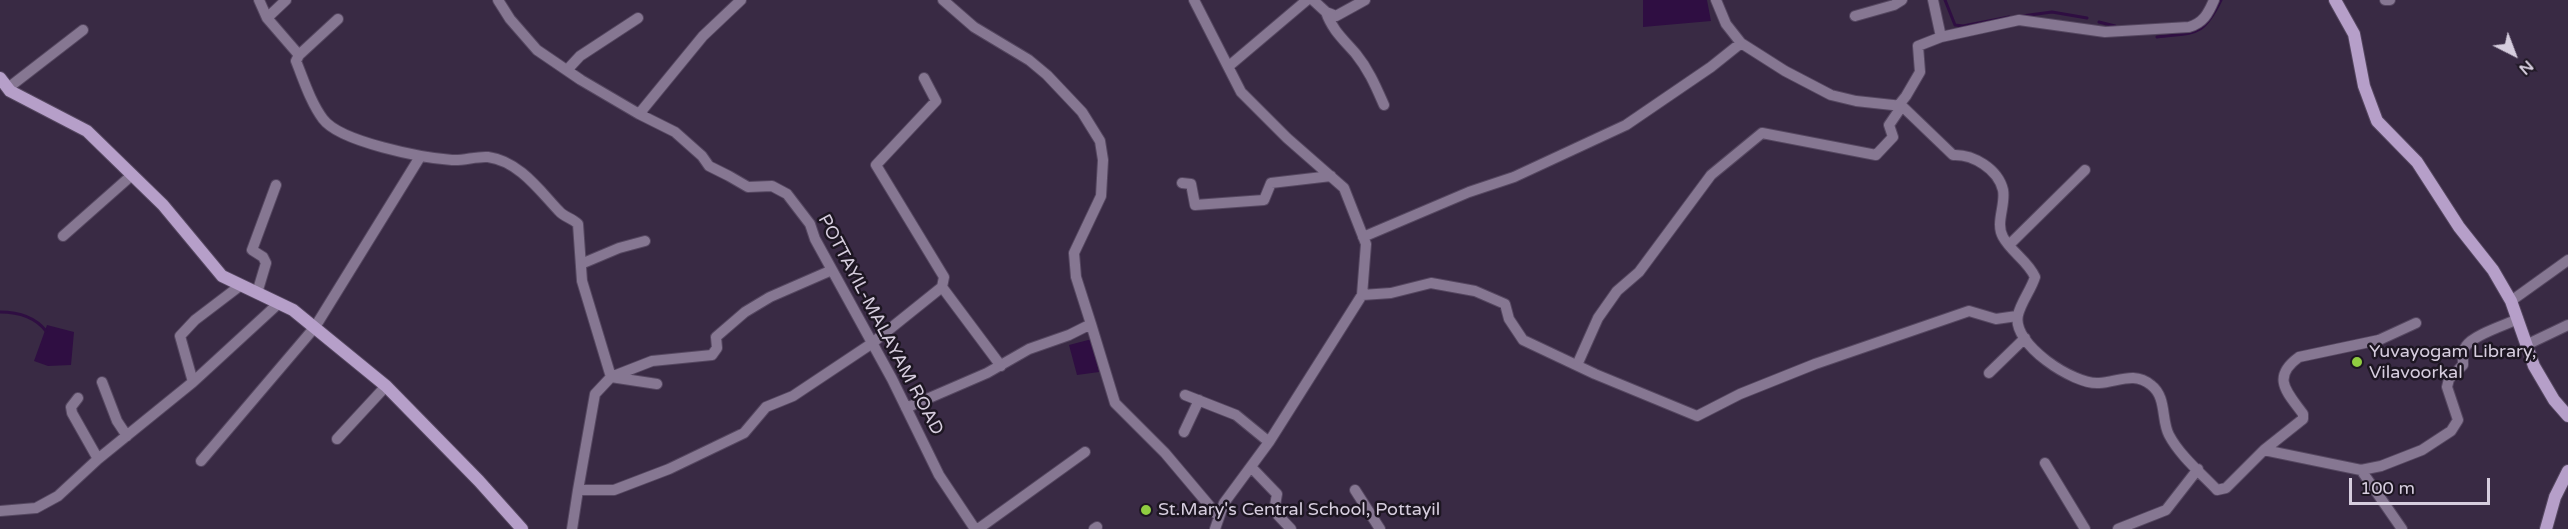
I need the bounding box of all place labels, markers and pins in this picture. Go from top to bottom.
place label: Yuvayogam Library, Vilavoorkal [2369,341,2537,384]
marker: Yuvayogam Library, Vilavoorkal [2350,355,2364,369]
place label: St.Mary's Central School, Pottayil [1158,499,1440,521]
marker: St.Mary's Central School, Pottayil [1139,503,1153,517]

